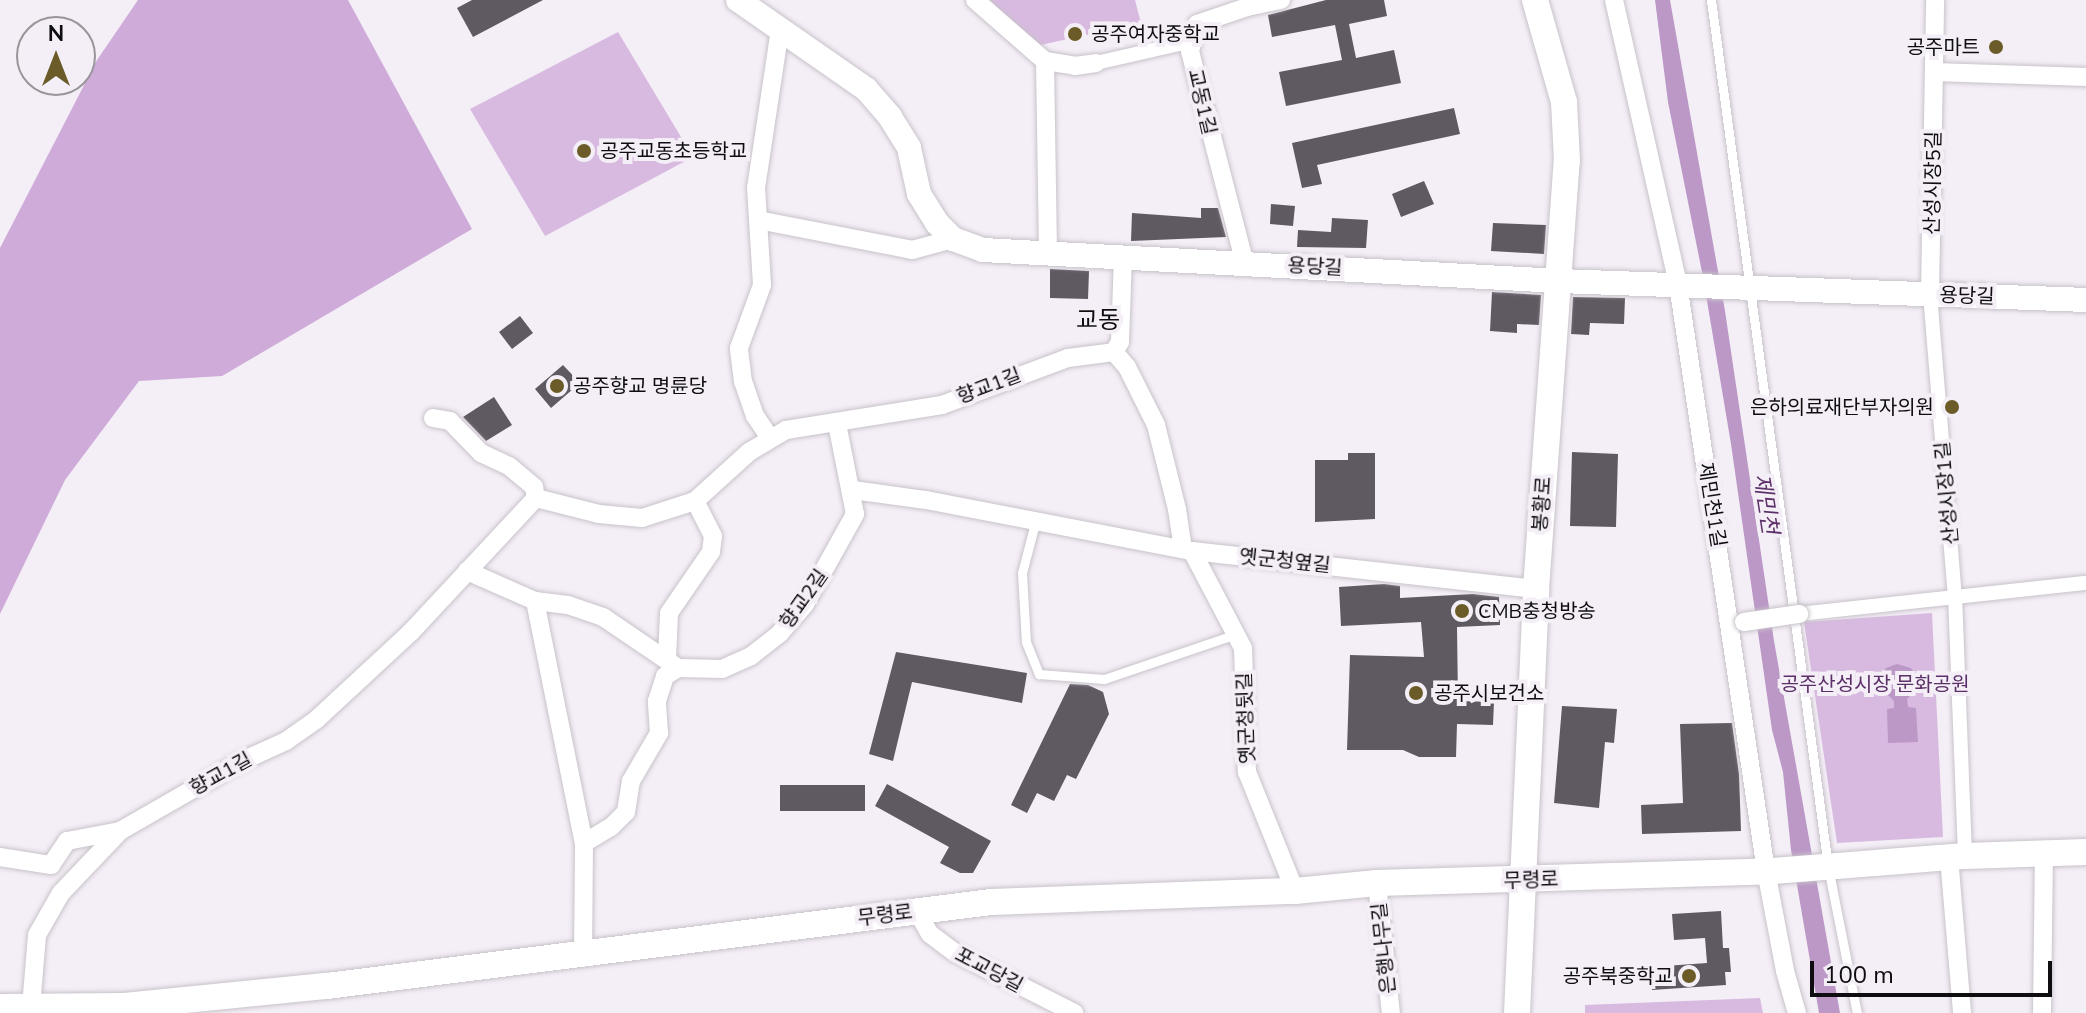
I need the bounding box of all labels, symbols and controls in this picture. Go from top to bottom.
north arrow [16,16,96,96]
text: N [48,19,64,49]
place label: 공주여자중학교 [1091,22,1220,46]
marker: 공주여자중학교 [1066,25,1084,43]
place label: 공주마트 [1906,35,1980,59]
marker: 공주마트 [1987,38,2005,56]
street label: 교동1길 [1183,67,1221,137]
street label: 산성시장5길 [1920,131,1946,235]
place label: 공주교동초등학교 [600,139,747,163]
marker: 공주교동초등학교 [575,142,593,160]
street label: 용당길 [1287,254,1343,280]
street label: 용당길 [1939,283,1995,309]
district label: 교동 [1076,307,1120,335]
street label: 향교1길 [953,363,1025,409]
place label: 공주향교 명륜당 [573,374,707,398]
marker: 공주향교 명륜당 [548,377,566,395]
place label: 은하의료재단부자의원 [1750,395,1934,419]
marker: 은하의료재단부자의원 [1941,396,1963,418]
street label: 산성시장1길 [1931,440,1963,546]
street label: 제민천1길 [1693,461,1731,549]
water label: 제민천 [1747,472,1783,536]
street label: 봉황로 [1528,476,1556,532]
street label: 옛군청옆길 [1238,544,1332,578]
street label: 향교2길 [775,565,833,633]
place label: CMB충청방송 [1478,599,1596,623]
marker: CMB충청방송 [1453,602,1471,620]
street label: 옛군청뒷길 [1232,672,1260,764]
park label: 공주산성시장 문화공원 [1780,672,1970,696]
place label: 공주시보건소 [1434,681,1544,705]
marker: 공주시보건소 [1405,682,1427,704]
street label: 향교1길 [186,747,256,801]
street label: 무령로 [1503,867,1559,893]
street label: 무령로 [856,900,914,930]
street label: 은행나무길 [1367,901,1401,995]
street label: 포교당길 [951,942,1027,998]
scale bar [1814,945,2056,995]
text: 100 m [1824,959,1894,991]
place label: 공주북중학교 [1563,964,1673,988]
marker: 공주북중학교 [1680,967,1698,985]

